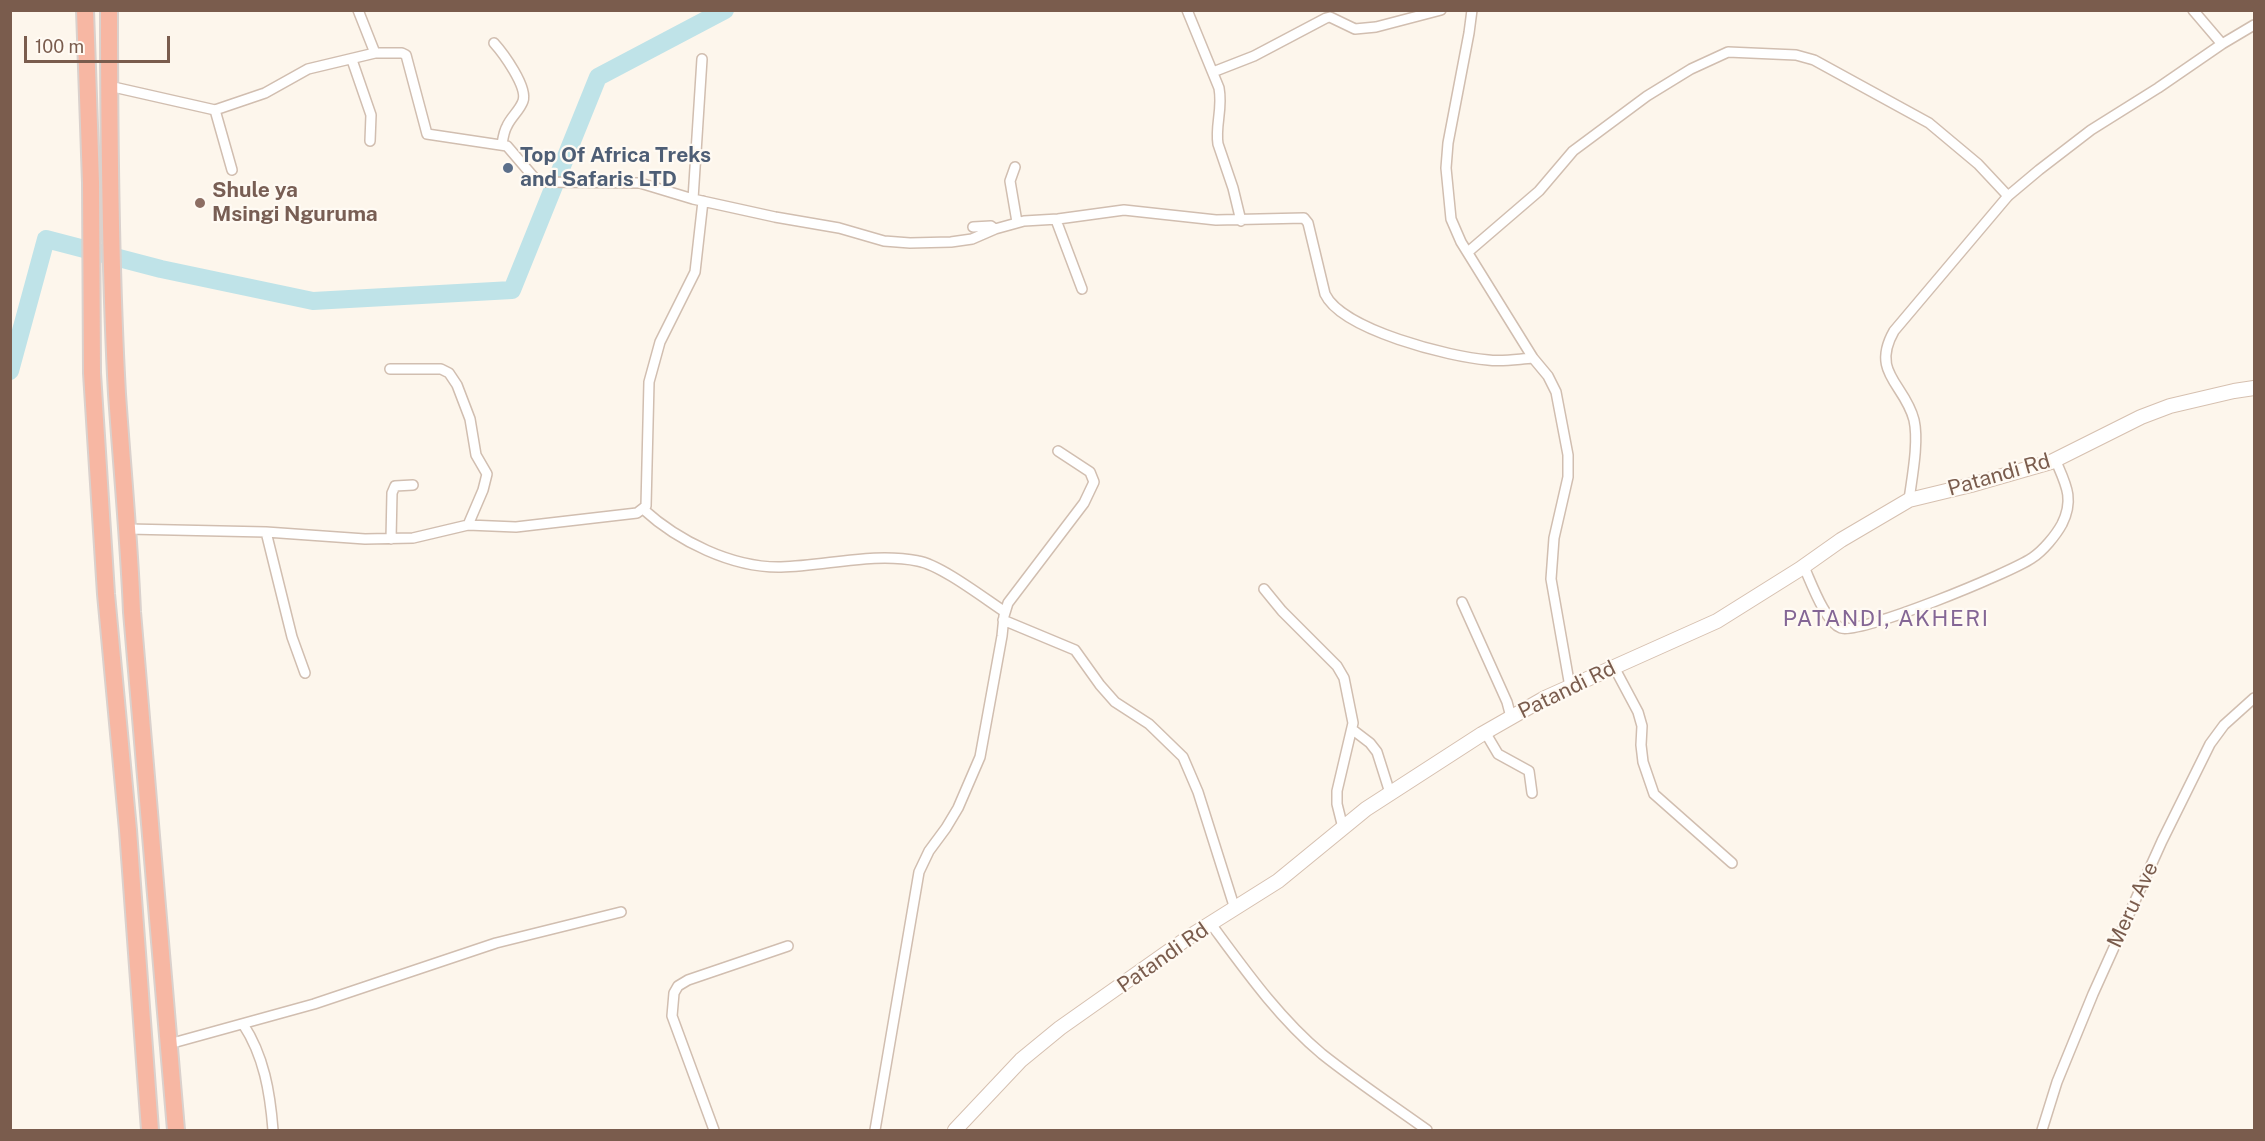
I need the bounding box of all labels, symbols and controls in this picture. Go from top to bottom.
scale bar [27,24,172,62]
text: 100 m [35,36,84,57]
place label: Top Of Africa Treks and Safaris LTD [520,143,711,193]
marker: Top Of Africa Treks and Safaris LTD [501,161,515,175]
place label: Shule ya Msingi Nguruma [212,178,378,228]
marker: Shule ya Msingi Nguruma [193,196,207,210]
street label: Patandi Rd [1945,448,2053,502]
district label: PATANDI, AKHERI [1783,606,1989,632]
street label: Patandi Rd [1514,656,1620,724]
street label: Meru Ave [2102,858,2164,952]
street label: Patandi Rd [1113,917,1213,999]

